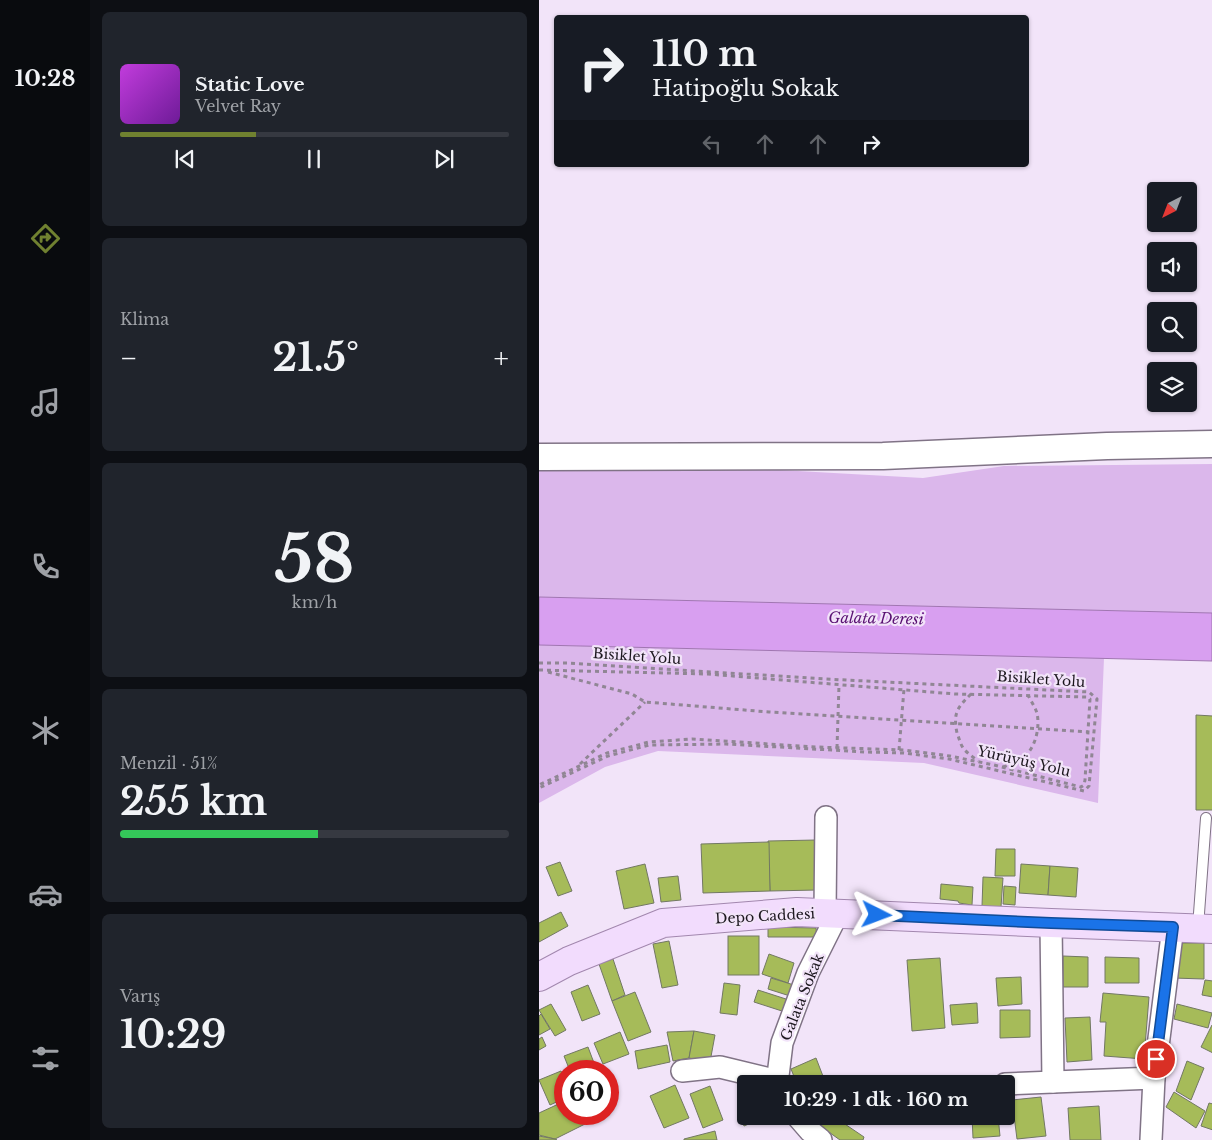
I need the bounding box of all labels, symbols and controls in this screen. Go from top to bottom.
text: 110 m [652,32,757,75]
icon: right [569,35,634,100]
text: 10:28 [15,65,75,92]
text: Static Love [195,73,305,96]
text: Hatipoğlu Sokak [652,75,839,102]
text: Velvet Ray [195,96,281,116]
icon: left [698,130,726,158]
icon: ahead [751,130,779,158]
icon: ahead [804,130,832,158]
icon: right [857,130,885,158]
icon: previous [171,145,199,173]
icon: pause [300,145,328,173]
icon: next [430,145,458,173]
north arrow [1147,182,1197,232]
map controls [1147,182,1197,412]
icon: directions [28,221,63,256]
button: sound [1147,242,1197,292]
button: search [1147,302,1197,352]
text: Klima [120,309,169,329]
text: 21.5° [272,334,359,381]
text: − [120,341,138,376]
text: + [494,341,509,376]
button: layers [1147,362,1197,412]
icon: music [28,385,63,420]
text: 58 [275,519,354,600]
icon: phone [28,549,63,584]
text: km/h [292,592,337,612]
water label: Galata Deresi [828,608,925,628]
street label: Bisiklet Yolu [592,644,682,668]
street label: Bisiklet Yolu [996,667,1086,691]
icon: climate [28,713,63,748]
street label: Yürüyüş Yolu [975,741,1073,781]
text: Menzil · 51% [120,753,218,773]
text: 255 km [120,778,267,825]
icon: car [28,877,63,912]
position arrow [850,888,902,940]
street label: Depo Caddesi [715,904,816,928]
street label: Galata Sokak [776,950,828,1043]
text: Varış [120,986,160,1006]
text: 10:29 [120,1011,226,1058]
pin [1135,1038,1177,1080]
icon: filters [28,1041,63,1076]
icon: arrive [1142,1045,1170,1073]
speed limit sign: 60 [554,1060,619,1125]
text: 10:29 · 1 dk · 160 m [784,1088,968,1111]

